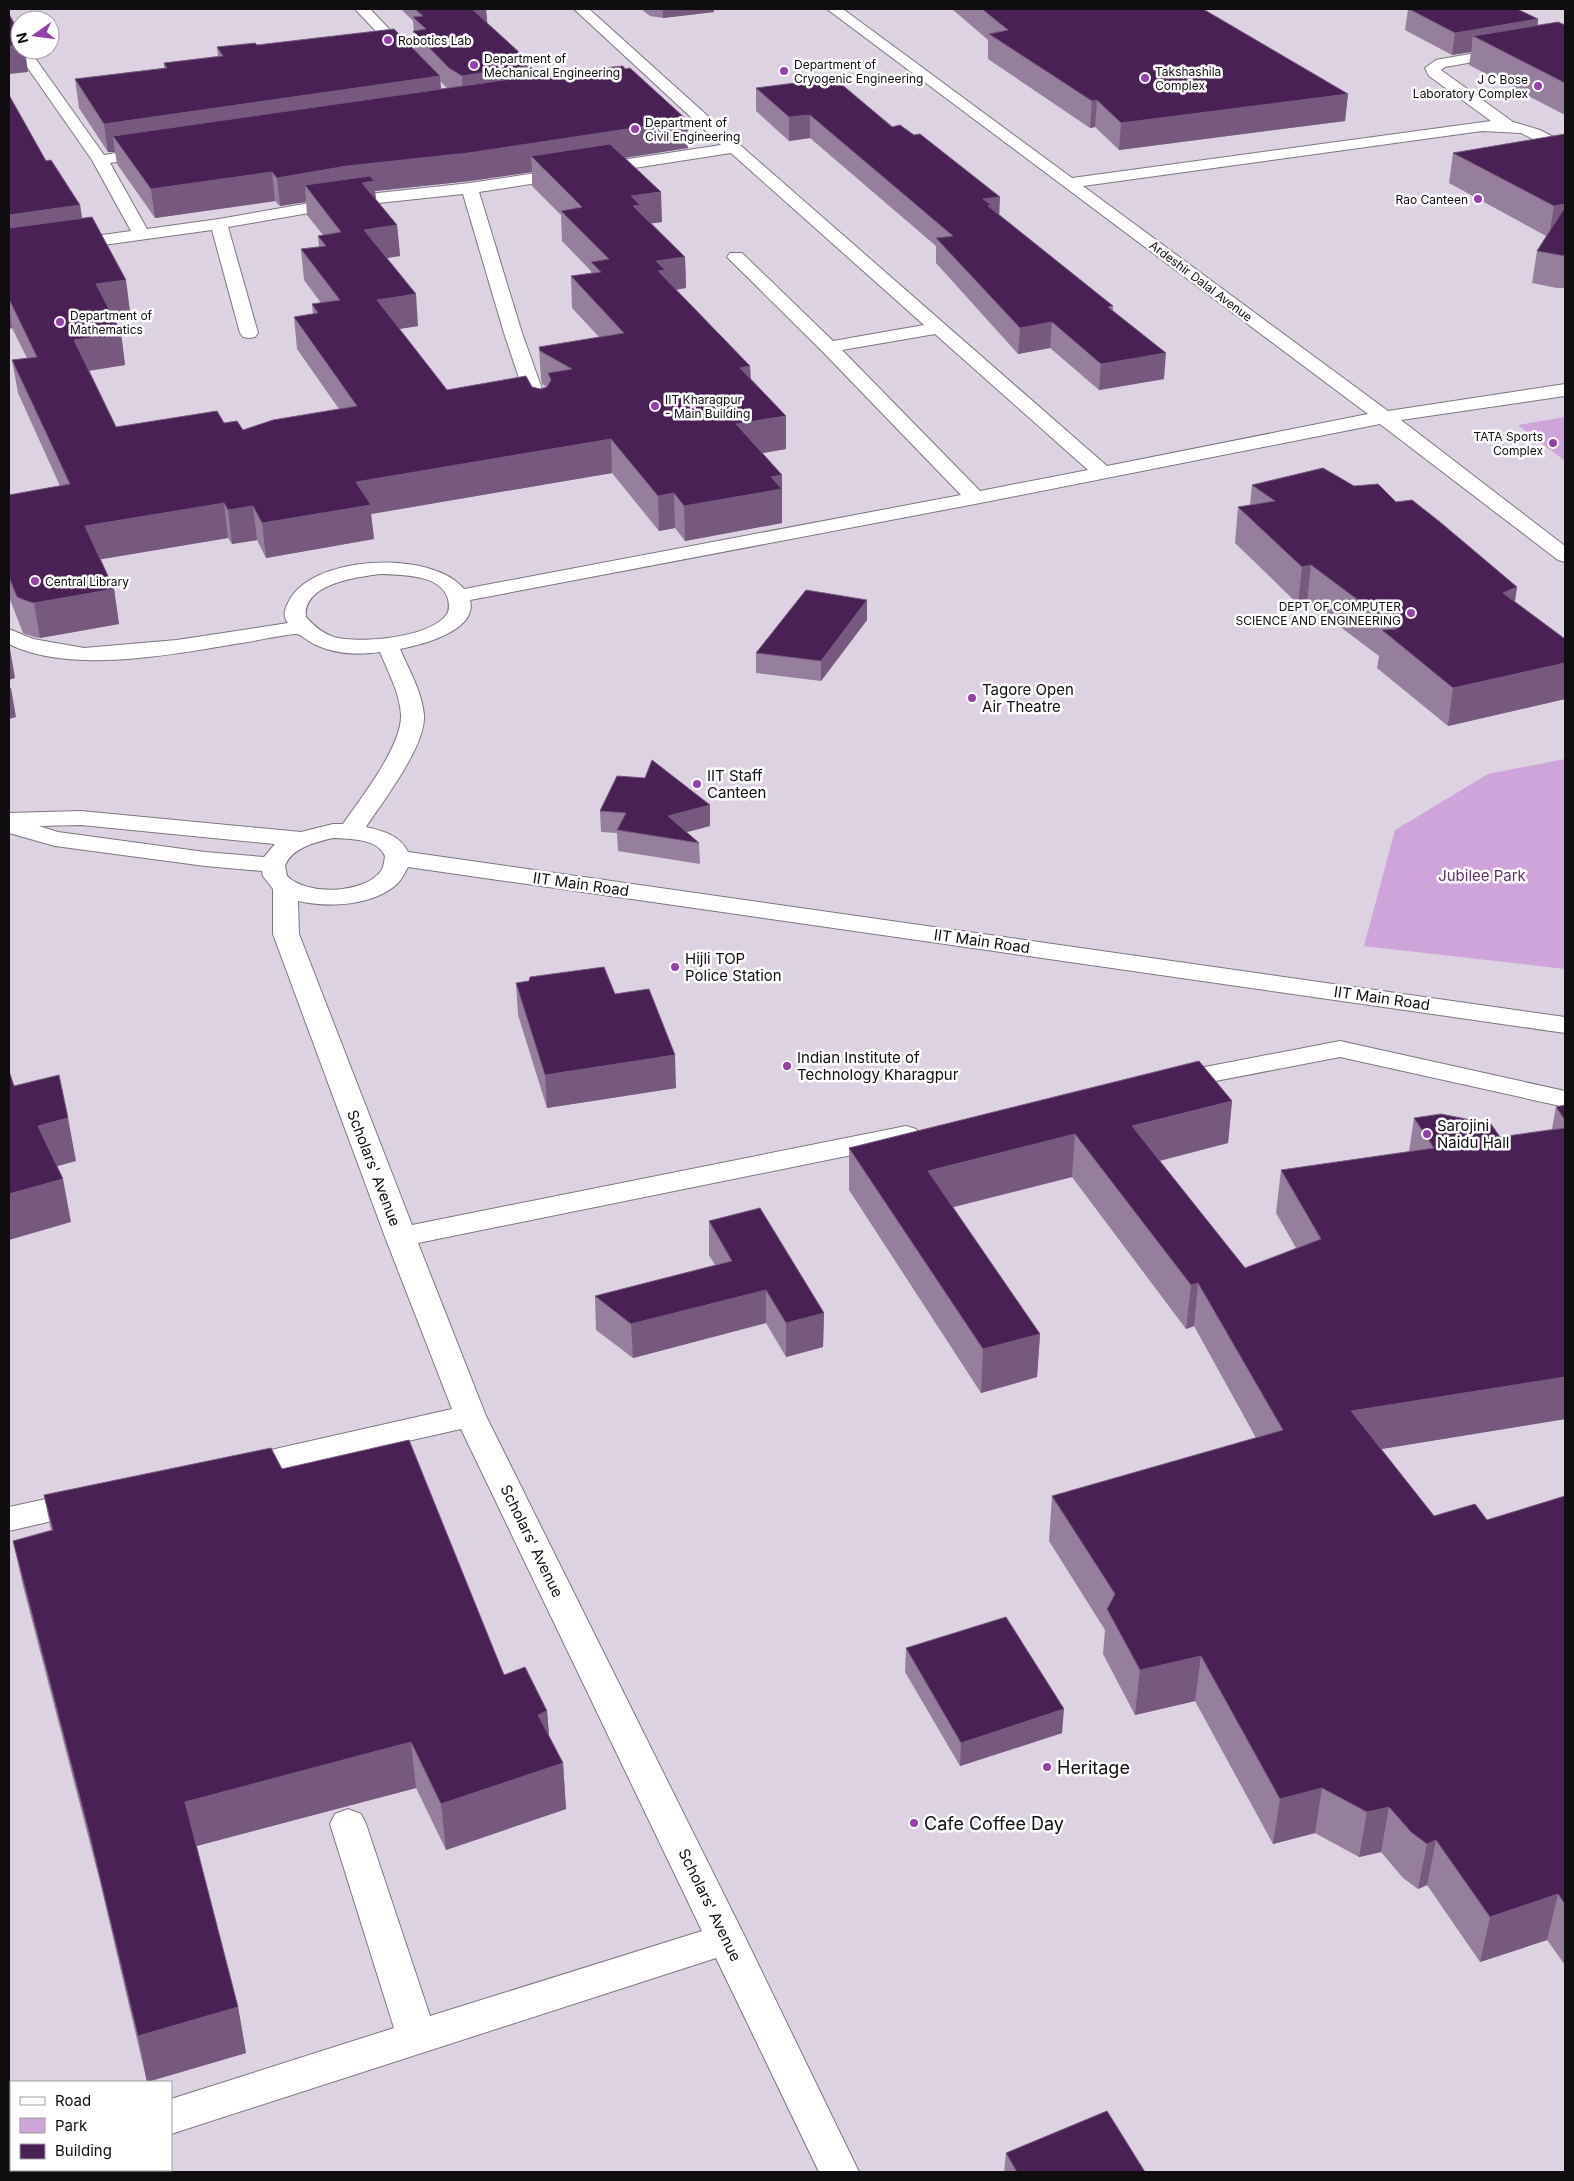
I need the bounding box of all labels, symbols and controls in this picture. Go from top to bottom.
north arrow [10,10,60,60]
text: N [12,31,31,45]
place label: Robotics Lab [398,33,472,48]
marker: Robotics Lab [382,34,394,46]
place label: Department of Mechanical Engineering [484,51,620,80]
place label: Department of Cryogenic Engineering [794,57,923,86]
marker: Department of Mechanical Engineering [468,59,480,71]
place label: Takshashila Complex [1155,64,1221,93]
marker: Department of Cryogenic Engineering [778,65,790,77]
marker: Takshashila Complex [1139,72,1151,84]
place label: J C Bose Laboratory Complex [1413,72,1528,101]
marker: J C Bose Laboratory Complex [1532,80,1544,92]
place label: Department of Civil Engineering [645,115,740,144]
marker: Department of Civil Engineering [629,123,641,135]
place label: Rao Canteen [1396,192,1468,207]
marker: Rao Canteen [1472,193,1484,205]
street label: Ardeshir Dalal Avenue [1147,238,1255,324]
place label: Department of Mathematics [70,308,153,337]
marker: Department of Mathematics [54,316,66,328]
place label: IIT Kharagpur - Main Building [665,392,750,421]
marker: IIT Kharagpur - Main Building [649,400,661,412]
place label: TATA Sports Complex [1474,429,1543,458]
marker: TATA Sports Complex [1547,437,1559,449]
place label: Central Library [45,574,129,589]
marker: Central Library [29,575,41,587]
place label: DEPT OF COMPUTER SCIENCE AND ENGINEERING [1236,599,1401,628]
marker: DEPT OF COMPUTER SCIENCE AND ENGINEERING [1405,607,1417,619]
place label: Tagore Open Air Theatre [982,680,1074,716]
marker: Tagore Open Air Theatre [966,692,978,704]
place label: IIT Staff Canteen [707,766,766,802]
marker: IIT Staff Canteen [691,778,703,790]
park label: Jubilee Park [1438,866,1527,885]
street label: IIT Main Road [532,868,630,900]
street label: IIT Main Road [933,925,1031,957]
place label: Hijli TOP Police Station [685,949,782,985]
marker: Hijli TOP Police Station [669,961,681,973]
street label: IIT Main Road [1333,982,1431,1014]
place label: Indian Institute of Technology Kharagpur [797,1048,959,1084]
marker: Indian Institute of Technology Kharagpur [781,1060,793,1072]
street label: Scholars' Avenue [343,1107,405,1229]
place label: Sarojini Naidu Hall [1437,1116,1509,1152]
marker: Sarojini Naidu Hall [1421,1128,1433,1140]
street label: Scholars' Avenue [496,1482,568,1600]
place label: Heritage [1057,1757,1130,1778]
marker: Heritage [1041,1761,1053,1773]
place label: Cafe Coffee Day [924,1813,1064,1834]
marker: Cafe Coffee Day [908,1817,920,1829]
street label: Scholars' Avenue [674,1846,746,1964]
legend [10,2081,172,2171]
text: Road [55,2091,91,2110]
text: Park [55,2116,88,2135]
text: Building [55,2141,112,2160]

